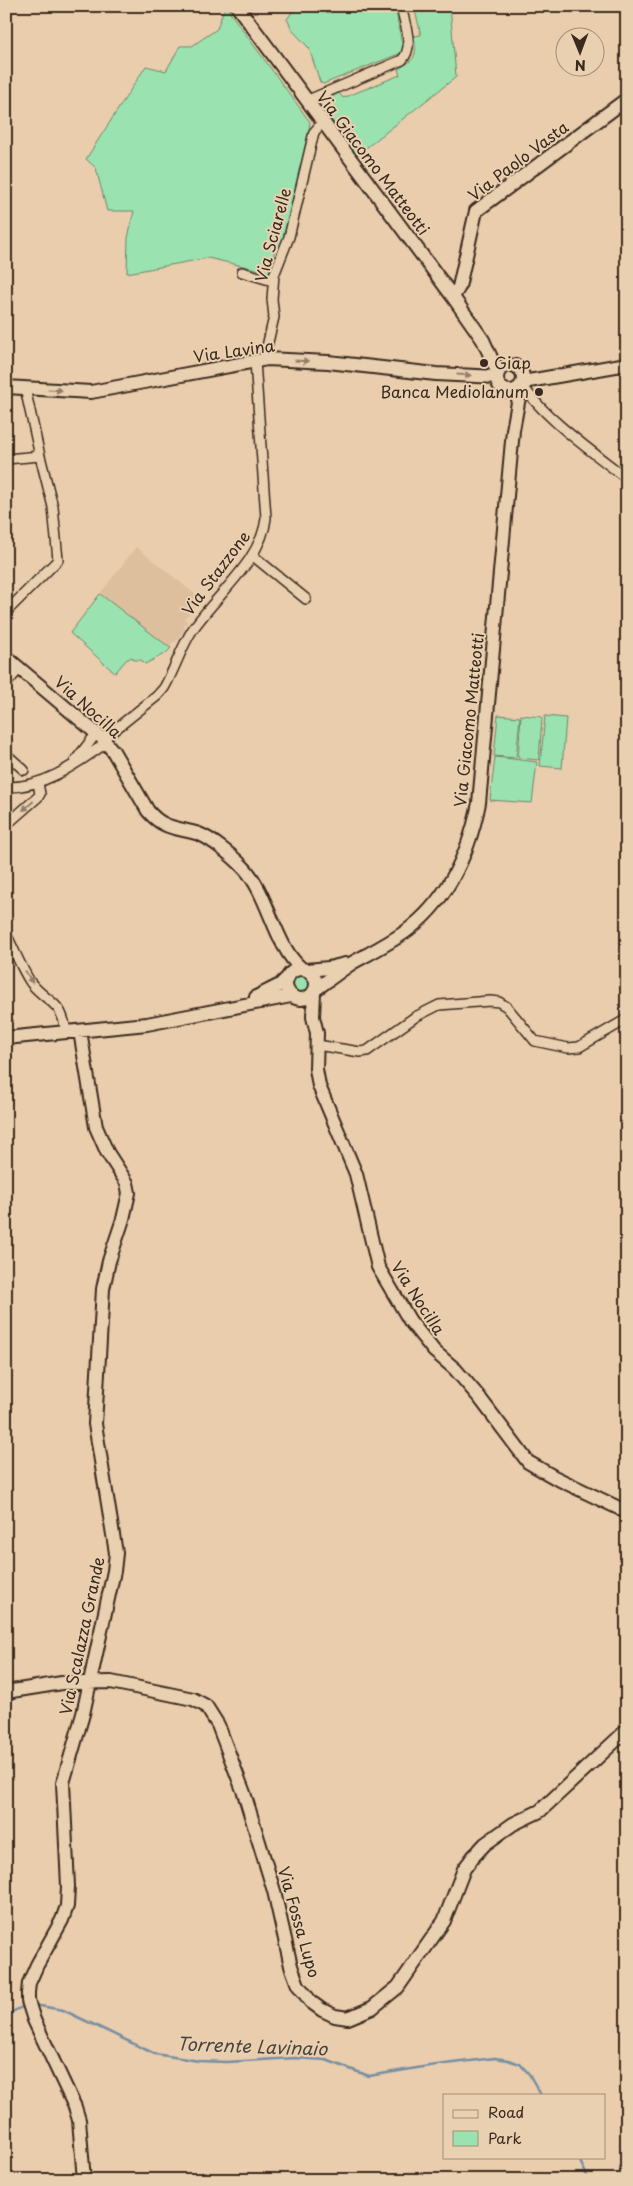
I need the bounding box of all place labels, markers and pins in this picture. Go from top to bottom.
place label: Giap [494,350,531,374]
marker: Giap [478,357,490,369]
place label: Banca Mediolanum [380,379,529,403]
marker: Banca Mediolanum [533,386,545,398]

